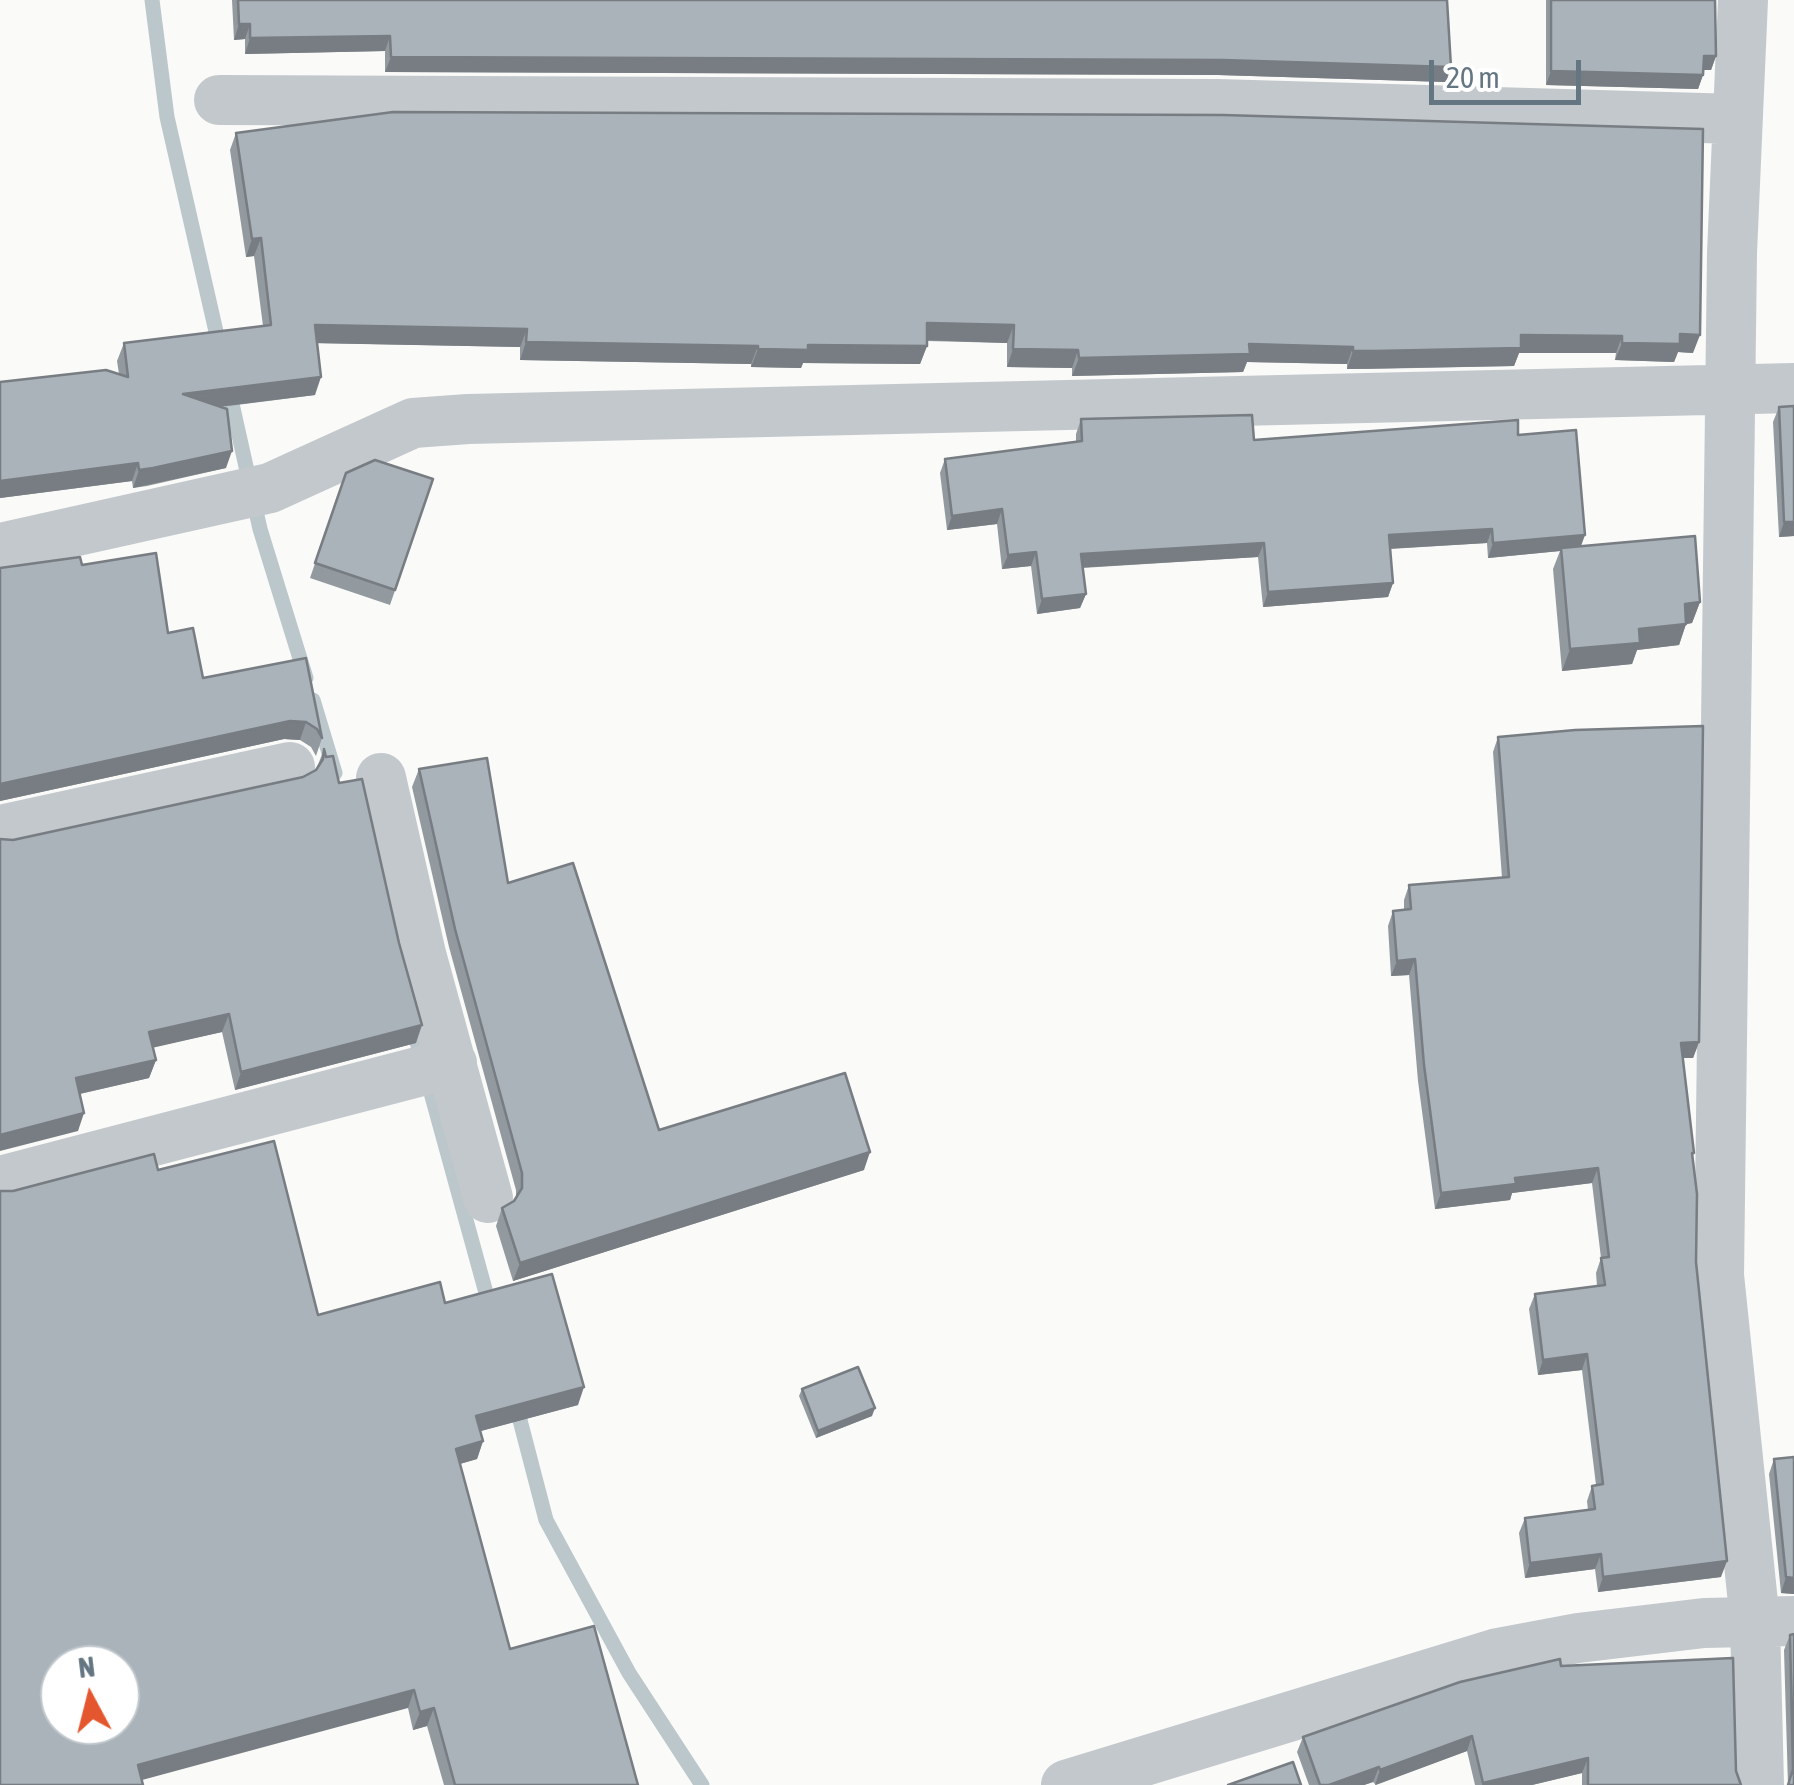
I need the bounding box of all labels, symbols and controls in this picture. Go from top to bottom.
scale bar [1434,40,1586,102]
text: 20 m [1446,60,1500,94]
north arrow [40,1645,140,1745]
text: N [76,1650,97,1684]

